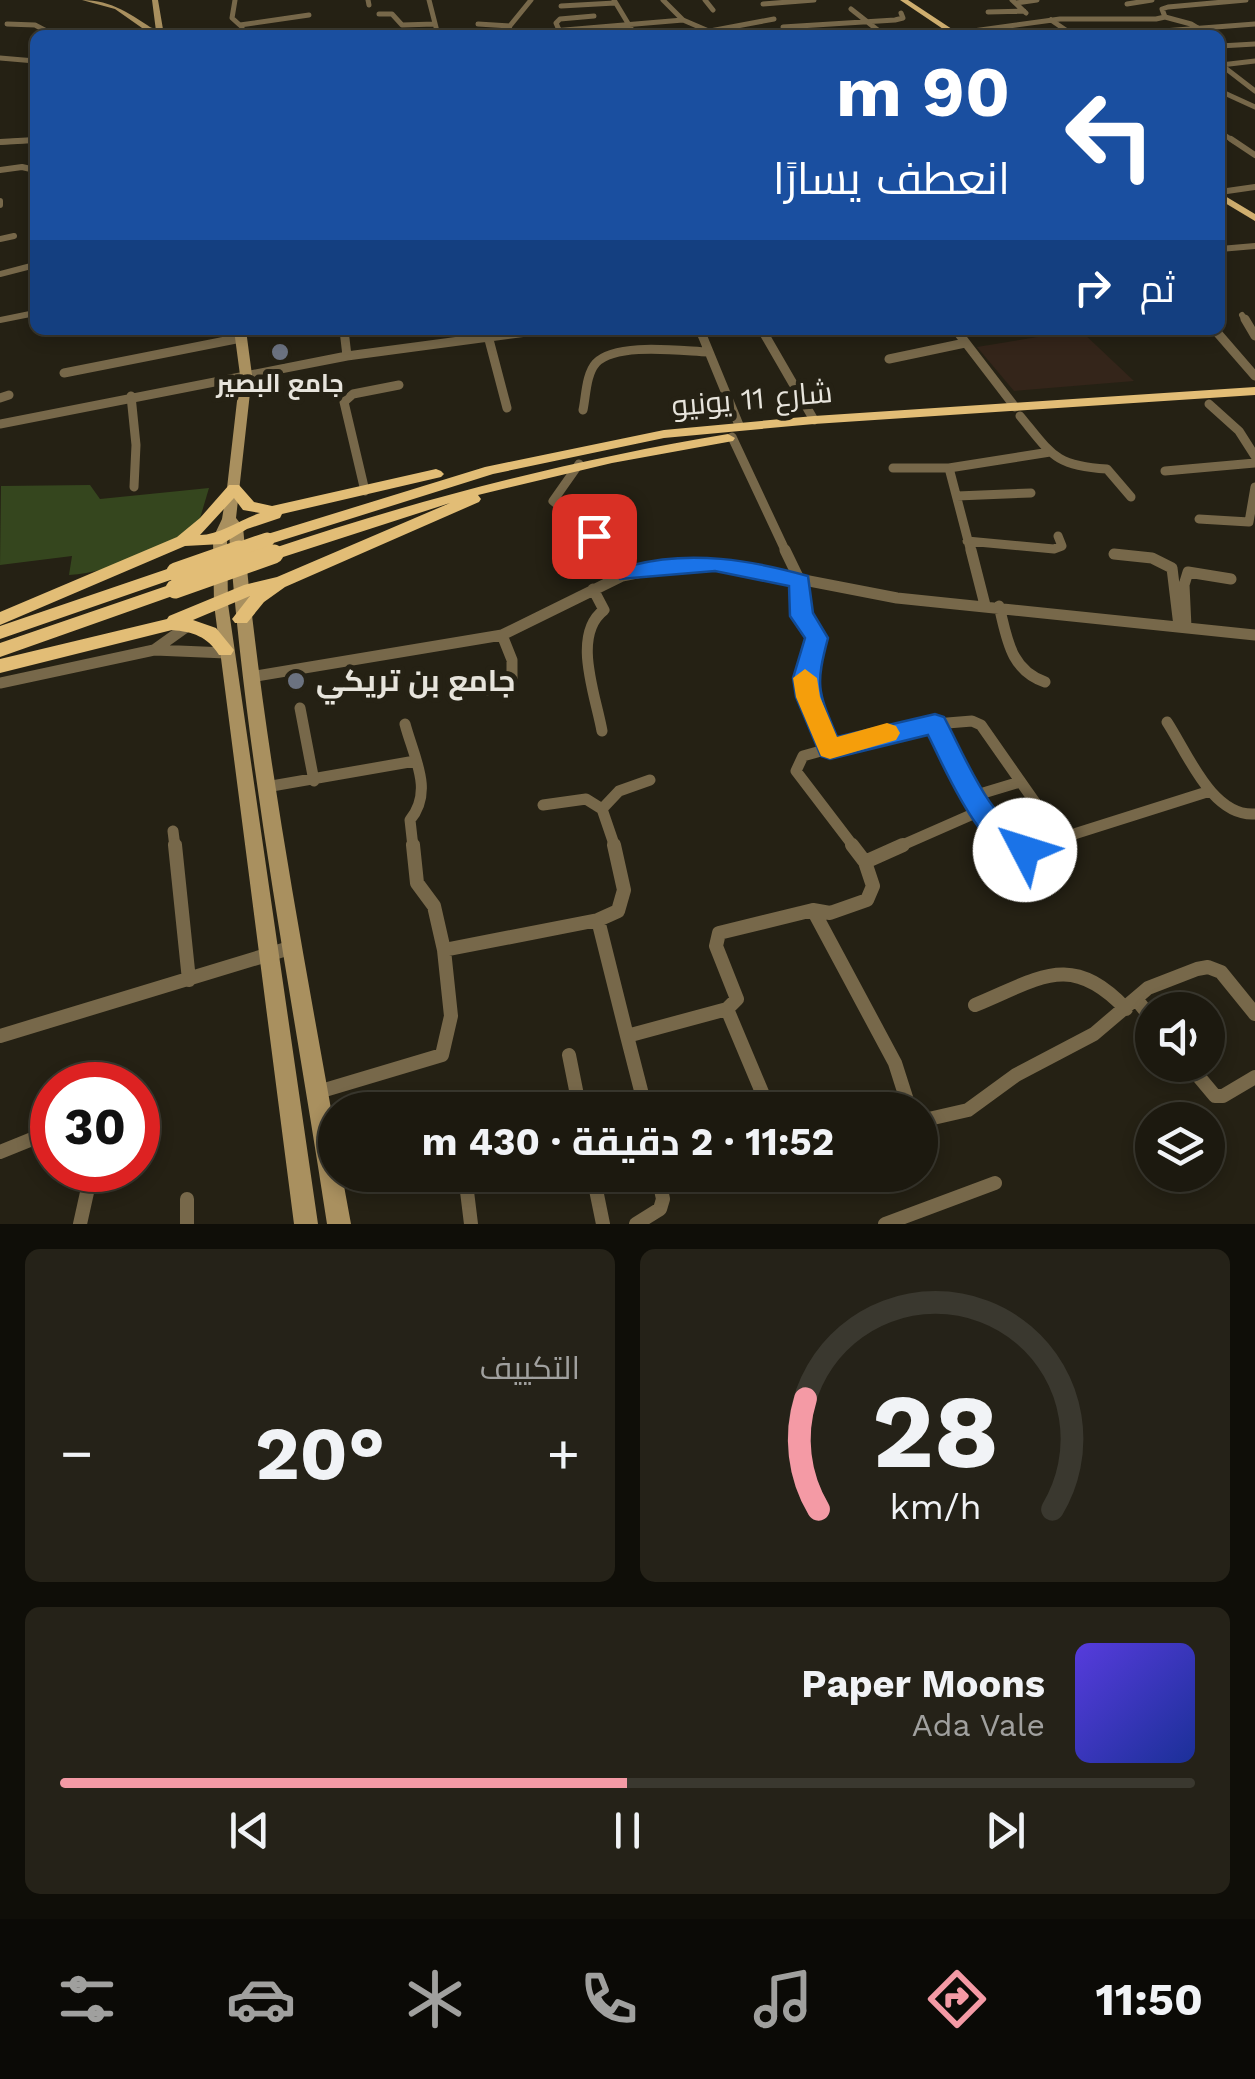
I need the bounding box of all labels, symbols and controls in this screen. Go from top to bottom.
text: 90 m [836,51,1010,133]
icon: left [1045,70,1175,200]
text: انعطف يسارًا [773,152,1010,205]
icon: right [1065,260,1120,315]
text: ثم [1140,267,1175,311]
marker: جامع البصير [269,341,291,363]
place label: جامع البصير [215,369,344,400]
street label: شارع 11 يونيو [670,374,834,426]
pin [552,494,637,579]
icon: arrive [567,509,622,564]
place label: جامع بن تريكي [316,663,515,705]
marker: جامع بن تريكي [285,670,307,692]
position arrow [973,798,1077,902]
map controls [1135,992,1225,1192]
button: sound [1135,992,1225,1082]
speed limit sign: 30 [30,1062,160,1192]
button: layers [1135,1102,1225,1192]
text: 11:52 · 2 دقيقة · 430 m [422,1120,834,1164]
text: التكييف [480,1349,580,1387]
text: 28 [871,1370,999,1492]
text: 20° [255,1409,385,1497]
text: − [60,1421,93,1485]
text: + [547,1421,580,1485]
text: km/h [889,1486,981,1528]
text: Paper Moons [801,1662,1045,1706]
text: Ada Vale [912,1706,1045,1744]
icon: previous [222,1803,277,1858]
icon: pause [600,1803,655,1858]
icon: next [978,1803,1033,1858]
icon: filters [52,1964,122,2034]
icon: car [226,1964,296,2034]
icon: climate [400,1964,470,2034]
icon: phone [574,1964,644,2034]
icon: music [748,1964,818,2034]
icon: directions [922,1964,992,2034]
text: 11:50 [1095,1973,1203,2026]

